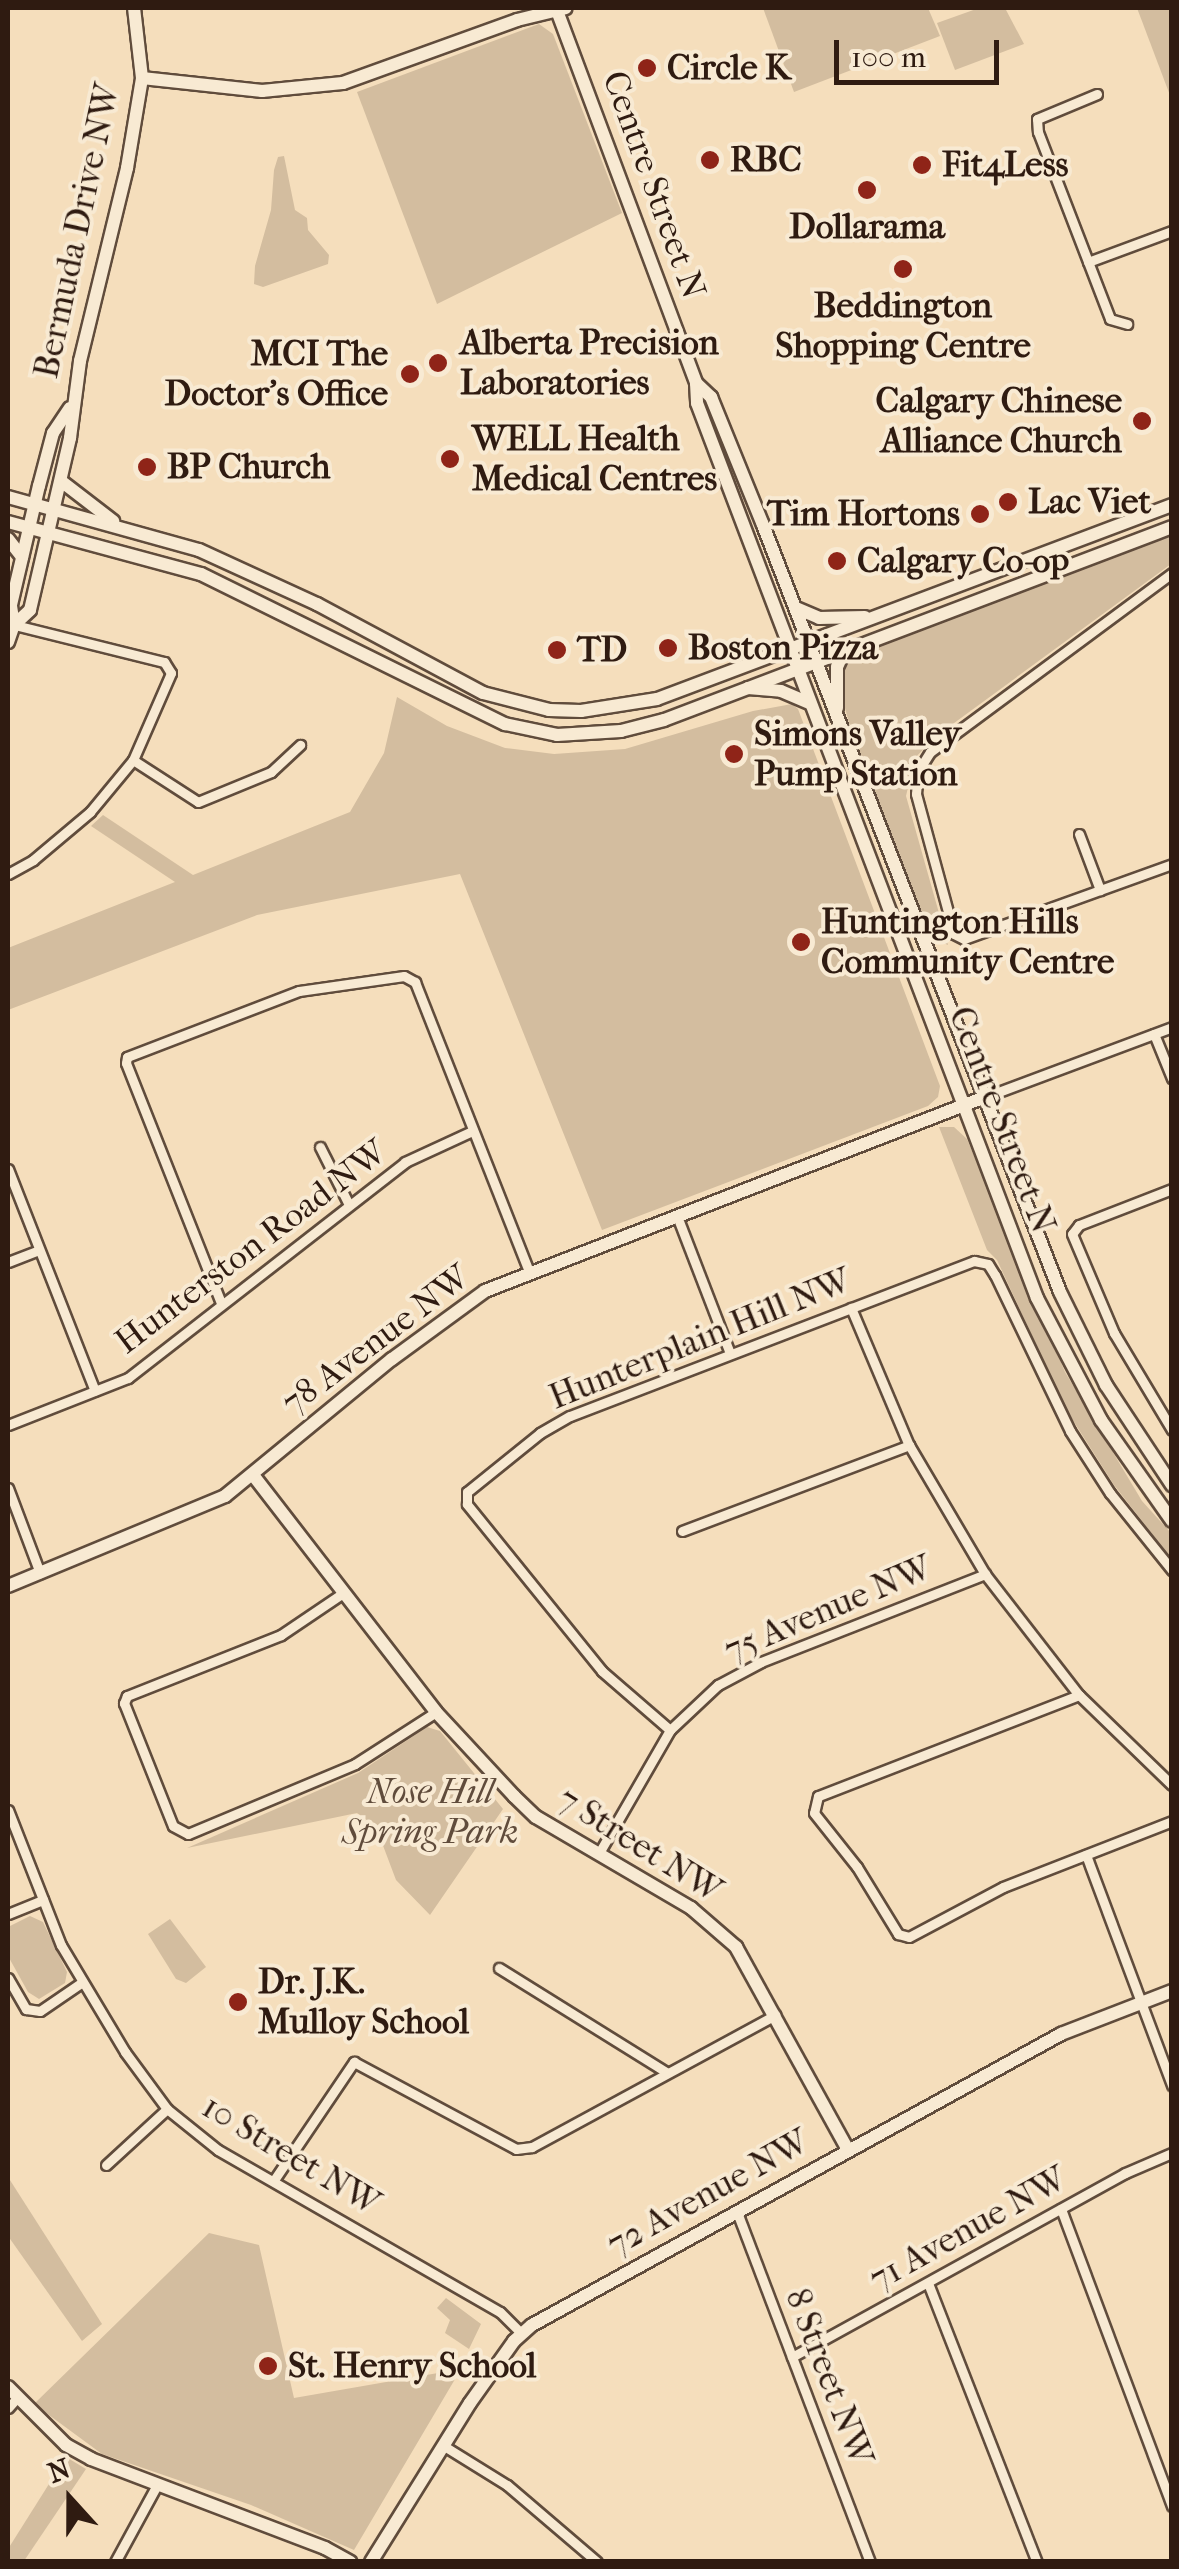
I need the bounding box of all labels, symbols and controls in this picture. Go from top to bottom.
scale bar [839,20,1004,82]
text: 100 m [851,40,926,75]
place label: Circle K [667,47,790,89]
marker: Circle K [636,57,658,79]
street label: Centre Street N [593,65,715,305]
street label: Bermuda Drive NW [25,80,129,382]
place label: RBC [730,139,802,181]
place label: Fit4Less [942,144,1068,186]
marker: RBC [699,149,721,171]
marker: Fit4Less [911,154,933,176]
marker: Dollarama [856,179,878,201]
place label: Dollarama [789,206,945,248]
marker: Beddington Shopping Centre [892,258,914,280]
place label: Beddington Shopping Centre [775,285,1031,367]
place label: Alberta Precision Laboratories [460,322,719,404]
place label: MCI The Doctor’s Office [165,333,388,415]
marker: Alberta Precision Laboratories [425,350,451,376]
marker: MCI The Doctor’s Office [397,361,423,387]
place label: Calgary Chinese Alliance Church [876,380,1122,462]
marker: Calgary Chinese Alliance Church [1131,410,1153,432]
place label: WELL Health Medical Centres [472,418,717,500]
place label: BP Church [167,446,330,488]
marker: WELL Health Medical Centres [437,446,463,472]
marker: BP Church [136,456,158,478]
place label: Lac Viet [1028,481,1151,523]
marker: Lac Viet [997,491,1019,513]
place label: Tim Hortons [767,493,960,535]
marker: Tim Hortons [969,503,991,525]
place label: Calgary Co-op [857,540,1069,582]
marker: Calgary Co-op [826,550,848,572]
place label: Boston Pizza [688,627,878,669]
place label: TD [577,629,627,671]
marker: Boston Pizza [657,637,679,659]
marker: TD [546,639,568,661]
place label: Simons Valley Pump Station [754,713,961,795]
marker: Simons Valley Pump Station [723,743,745,765]
place label: Huntington Hills Community Centre [821,901,1114,983]
marker: Huntington Hills Community Centre [790,931,812,953]
street label: Centre Street N [940,1001,1064,1239]
street label: Hunterston Road NW [107,1131,395,1363]
street label: 78 Avenue NW [274,1256,478,1424]
street label: Hunterplain Hill NW [543,1259,857,1419]
street label: 75 Avenue NW [718,1547,938,1671]
park label: Nose Hill Spring Park [342,1771,518,1853]
street label: 7 Street NW [550,1778,730,1912]
place label: Dr. J.K. Mulloy School [258,1961,469,2043]
marker: Dr. J.K. Mulloy School [227,1991,249,2013]
street label: 10 Street NW [195,2086,387,2224]
street label: 72 Avenue NW [600,2120,816,2266]
street label: 71 Avenue NW [862,2158,1074,2300]
street label: 8 Street NW [776,2283,882,2471]
place label: St. Henry School [288,2345,537,2387]
marker: St. Henry School [257,2355,279,2377]
north arrow [20,2449,120,2549]
text: N [43,2451,75,2490]

